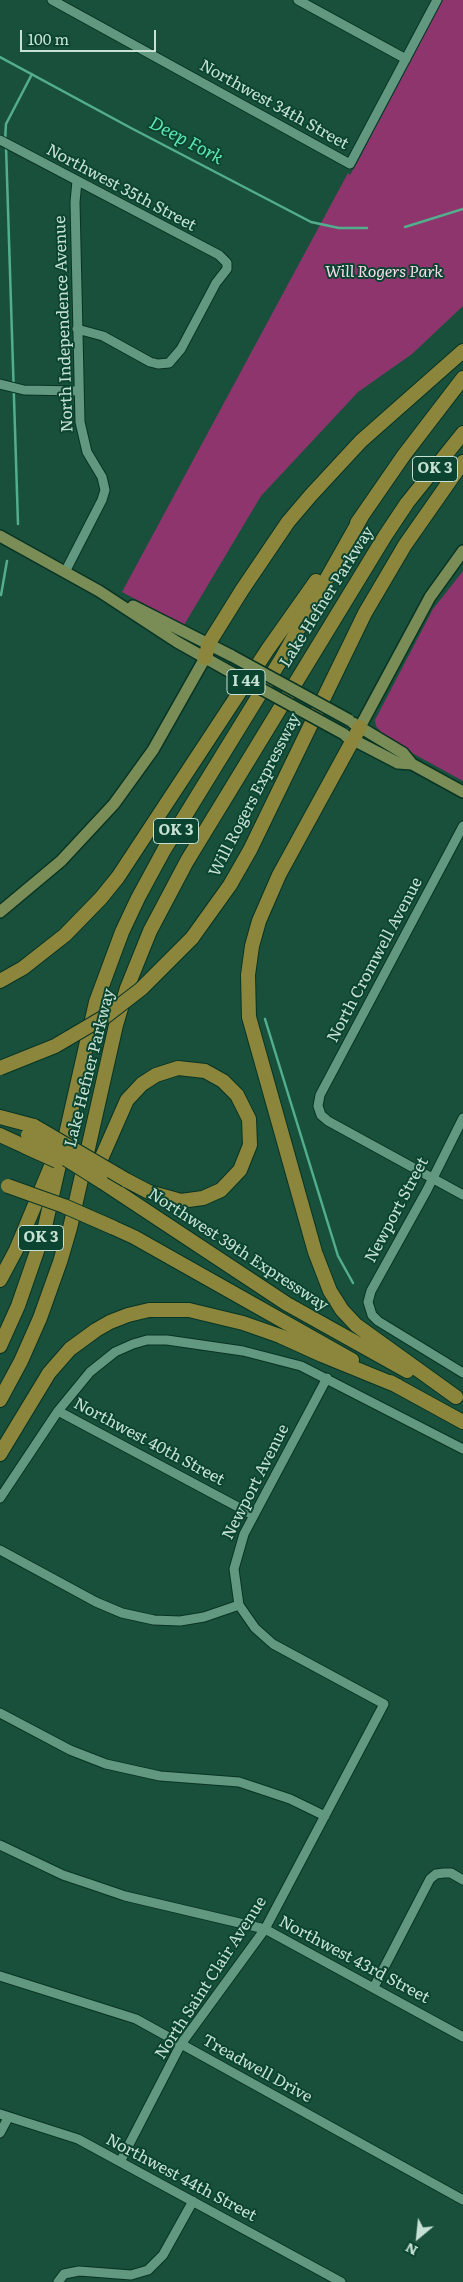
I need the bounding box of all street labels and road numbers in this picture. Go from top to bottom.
street label: Northwest 34th Street [196,56,352,154]
street label: Northwest 35th Street [43,140,199,236]
street label: North Independence Avenue [51,215,77,433]
road number: OK 3 [412,456,458,482]
street label: Lake Hefner Parkway [276,523,378,671]
road number: I 44 [227,670,265,694]
street label: Will Rogers Expressway [205,710,305,880]
road number: OK 3 [154,818,198,844]
street label: North Cromwell Avenue [323,874,427,1046]
street label: Lake Hefner Parkway [61,987,119,1149]
street label: Newport Street [361,1154,433,1266]
street label: Northwest 39th Expressway [144,1185,332,1315]
road number: OK 3 [18,1226,64,1250]
street label: Northwest 40th Street [70,1394,228,1490]
street label: Newport Avenue [219,1421,293,1543]
street label: North Saint Clair Avenue [151,1893,271,2063]
street label: Northwest 43rd Street [275,1912,433,2008]
street label: Treadwell Drive [199,2031,315,2107]
street label: Northwest 44th Street [102,2130,260,2226]

